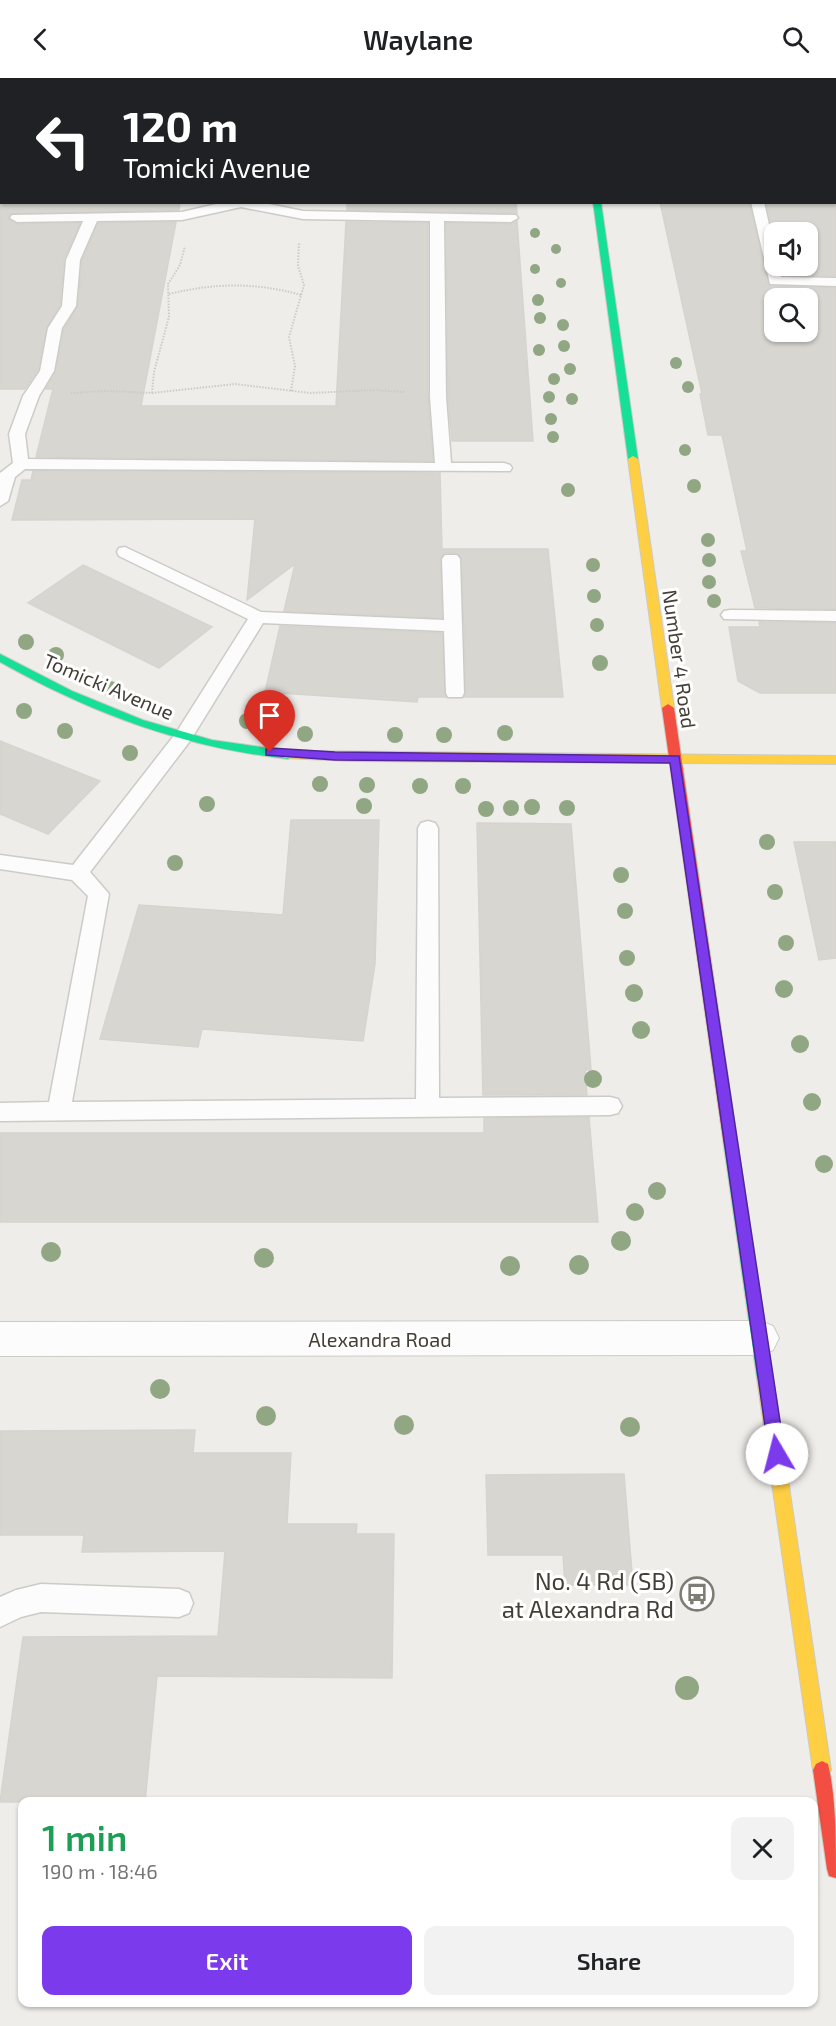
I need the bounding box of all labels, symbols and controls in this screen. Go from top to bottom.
icon: back [24,23,57,56]
text: Waylane [363,23,473,55]
icon: search [779,23,812,56]
text: 120 m [123,100,238,150]
icon: left [24,102,102,180]
text: Tomicki Avenue [123,151,311,183]
map controls [764,222,818,342]
button: sound [764,222,818,276]
button: search [764,288,818,342]
street label: Number 4 Road [658,588,702,730]
street label: Tomicki Avenue [40,648,178,724]
pin [244,690,295,752]
icon: arrive [253,699,286,732]
street label: Alexandra Road [308,1327,452,1351]
position arrow [745,1422,809,1486]
place label: No. 4 Rd (SB) at Alexandra Rd [502,1566,674,1623]
bus stop icon: No. 4 Rd (SB) at Alexandra Rd [679,1576,715,1612]
text: 1 min [42,1815,127,1858]
button: close [731,1817,794,1880]
text: 190 m · 18:46 [42,1859,158,1883]
button: Exit [42,1926,412,1995]
button: Share [424,1926,794,1995]

